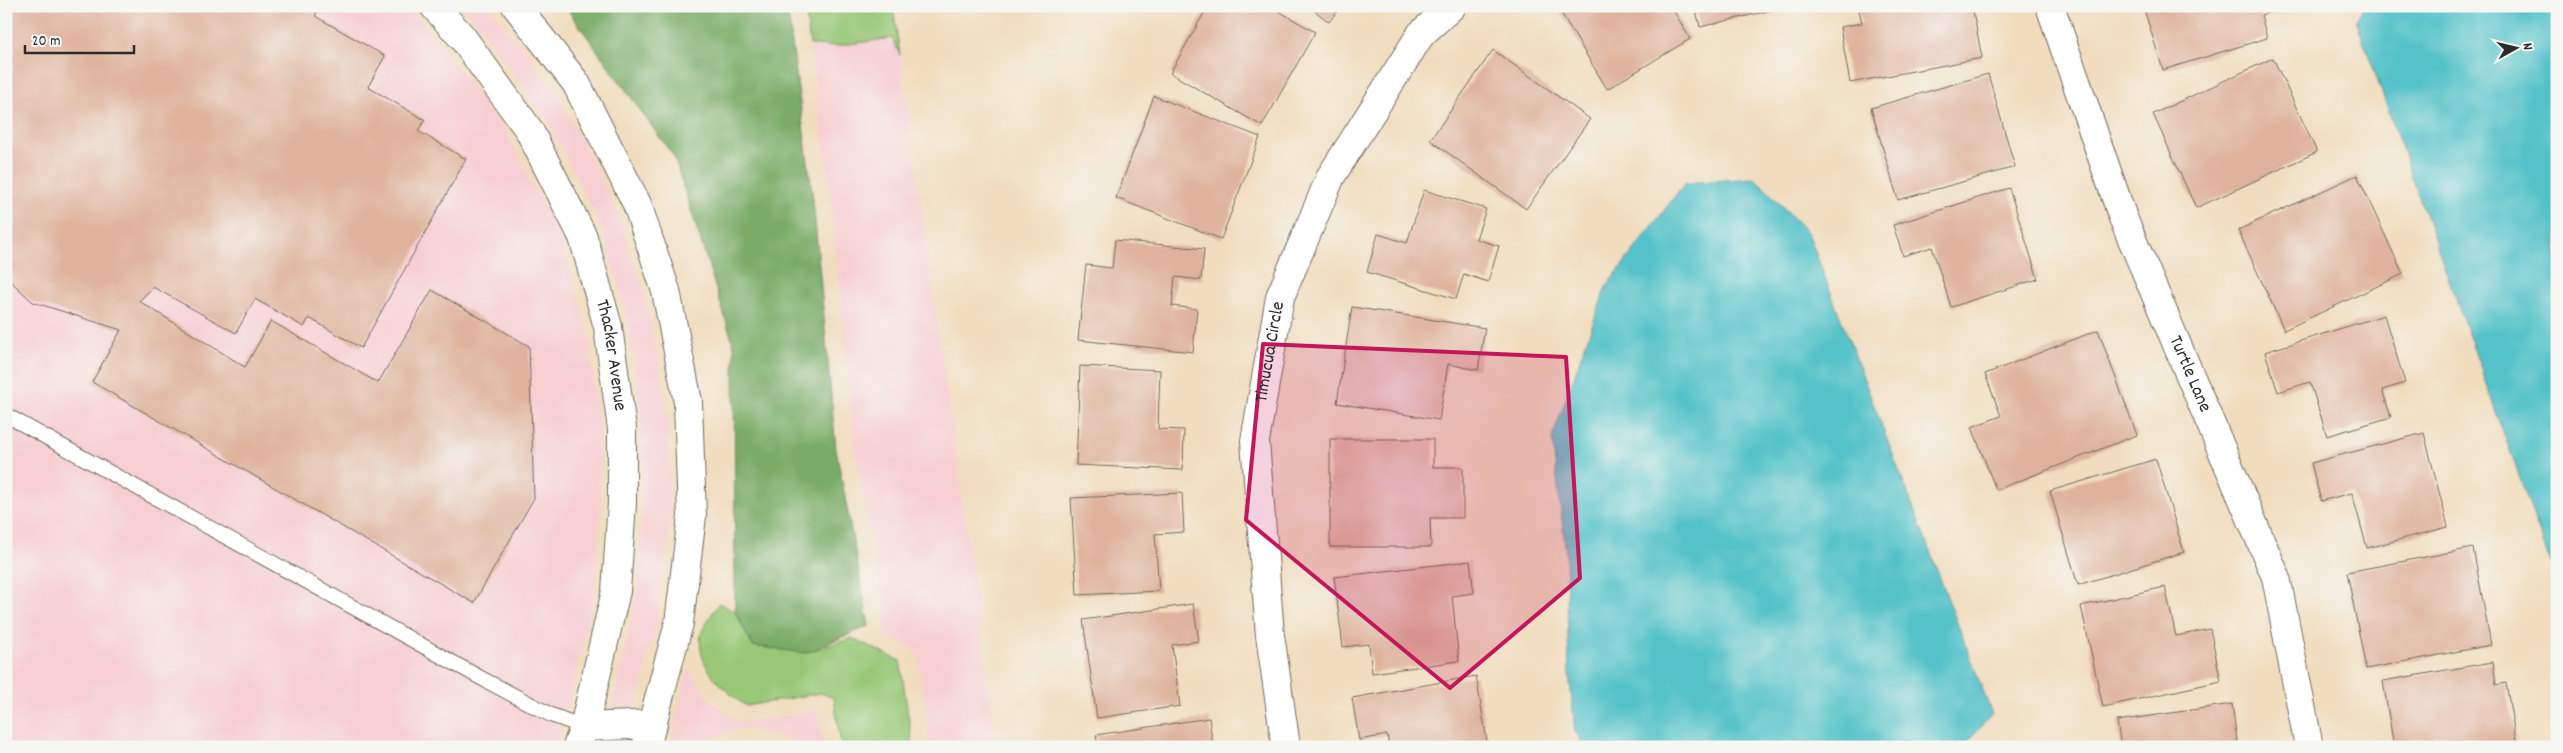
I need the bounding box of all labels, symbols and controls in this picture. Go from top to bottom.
scale bar [25,22,134,54]
north arrow [2490,22,2540,72]
text: 20 m [32,31,60,53]
text: N [2517,42,2537,51]
street label: Thacker Avenue [588,296,633,413]
street label: Timucua Circle [1248,300,1292,405]
street label: Turtle Lane [2161,332,2218,417]

